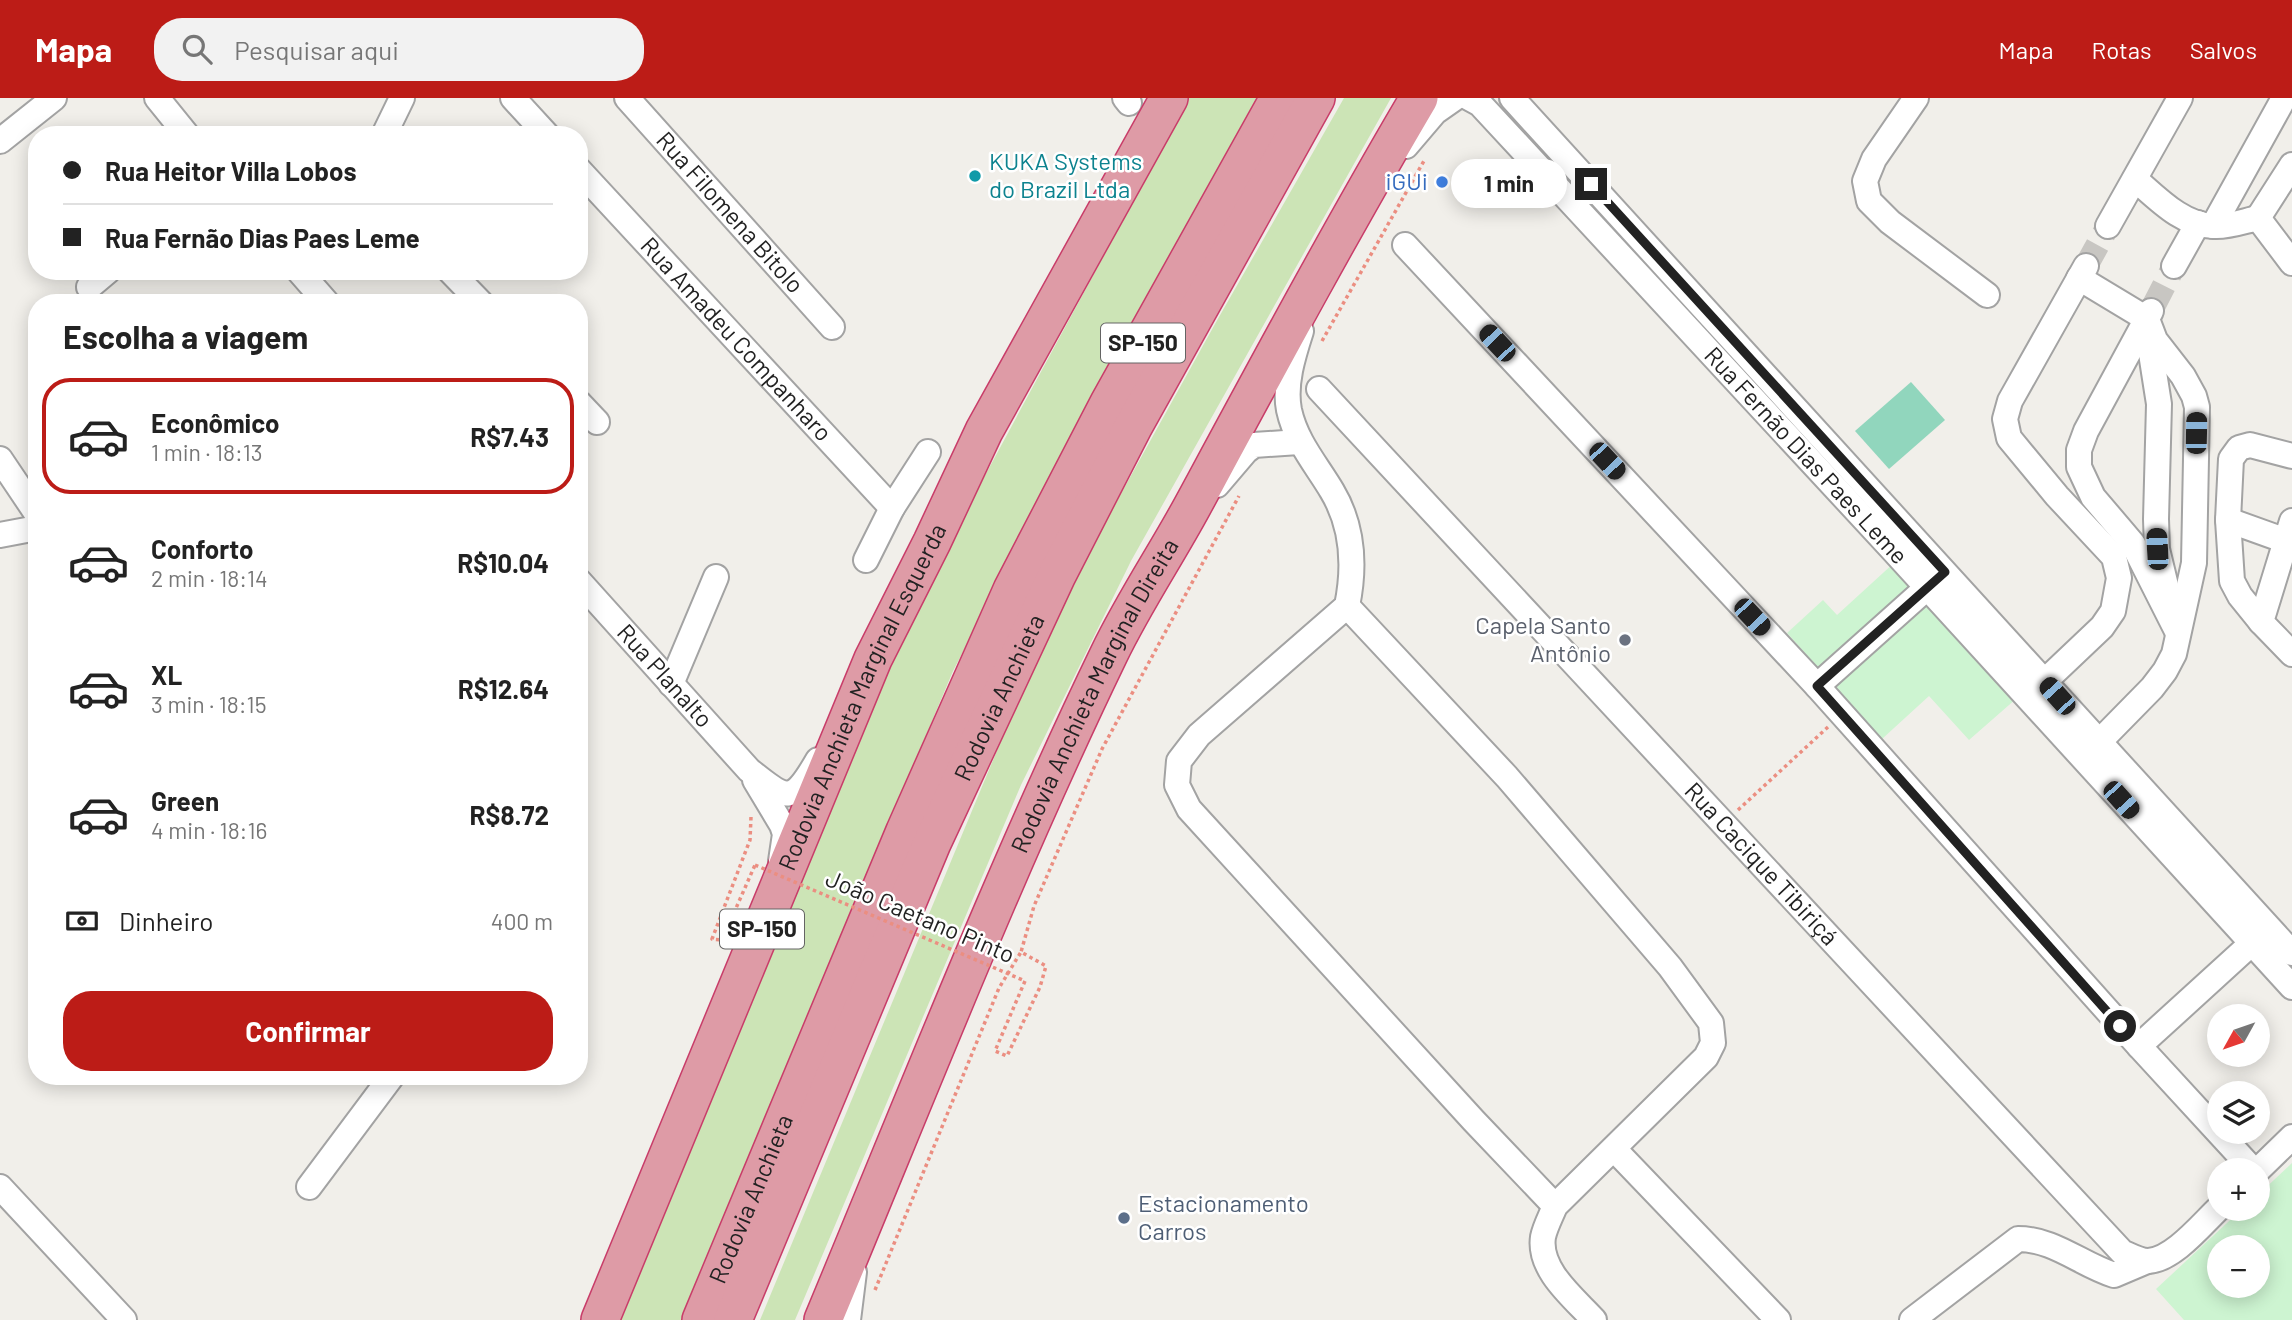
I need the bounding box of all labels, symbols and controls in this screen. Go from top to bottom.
search box [154,18,644,81]
text: Mapa [35,29,112,69]
icon: search [178,30,216,68]
text: Pesquisar aqui [234,34,399,65]
text: Mapa [1999,35,2054,64]
text: Rotas [2092,35,2152,64]
text: Salvos [2190,35,2257,64]
street label: Rua Filomena Bitolo [651,125,811,298]
place label: KUKA Systems do Brazil Ltda [989,146,1142,203]
text: Rua Heitor Villa Lobos [105,155,357,186]
callout: 1 min [1451,160,1566,208]
place label: iGUi [1385,166,1428,195]
marker: KUKA Systems do Brazil Ltda [967,168,983,184]
route end [1575,168,1607,200]
text: 1 min [1484,169,1534,197]
marker: iGUi [1434,174,1450,190]
text: Rua Fernão Dias Paes Leme [105,222,420,253]
street label: Rua Amadeu Companharo [635,230,839,447]
text: Escolha a viagem [63,317,308,355]
car [1475,320,1520,366]
road number: SP-150 [1101,324,1185,362]
street label: Rua Fernão Dias Paes Leme [1699,340,1915,569]
icon: car [67,405,130,468]
text: Econômico [151,407,280,438]
car [2186,412,2207,454]
text: R$7.43 [470,421,549,452]
text: 1 min · 18:13 [151,438,263,466]
car [1585,438,1630,484]
street label: Rodovia Anchieta Marginal Esquerda [771,519,951,874]
car [2146,527,2169,571]
icon: car [67,531,130,594]
text: Conforto [151,533,254,564]
street label: Rodovia Anchieta Marginal Direita [1004,533,1184,857]
text: R$10.04 [457,547,549,578]
text: 2 min · 18:14 [151,564,268,592]
car [1730,594,1775,640]
street label: Rodovia Anchieta [947,609,1050,785]
place label: Capela Santo Antônio [1475,610,1611,667]
street label: Rua Planalto [612,618,720,733]
marker: Capela Santo Antônio [1617,632,1633,648]
icon: car [67,657,130,720]
text: XL [151,659,182,690]
text: R$12.64 [458,673,549,704]
car [2036,673,2079,719]
text: 3 min · 18:15 [151,690,266,718]
street label: Rua Cacique Tibiriçá [1679,776,1845,951]
car [2100,777,2143,823]
icon: car [67,783,130,846]
text: Green [151,785,219,816]
text: R$8.72 [470,799,549,830]
text: 4 min · 18:16 [151,816,267,844]
street label: João Caetano Pinto [822,863,1019,969]
icon: cash [63,902,101,940]
text: Dinheiro [119,905,214,936]
text: 400 m [491,907,553,935]
road number: SP-150 [720,909,804,948]
button: Confirmar [63,991,553,1071]
north arrow [2207,1004,2270,1068]
map controls [2207,1004,2270,1298]
route start [2104,1010,2136,1042]
button: layers [2207,1081,2270,1144]
street label: Rodovia Anchieta [702,1110,798,1287]
button: + [2207,1158,2270,1221]
place label: Estacionamento Carros [1138,1188,1309,1245]
marker: Estacionamento Carros [1116,1210,1132,1226]
button: − [2207,1235,2270,1298]

